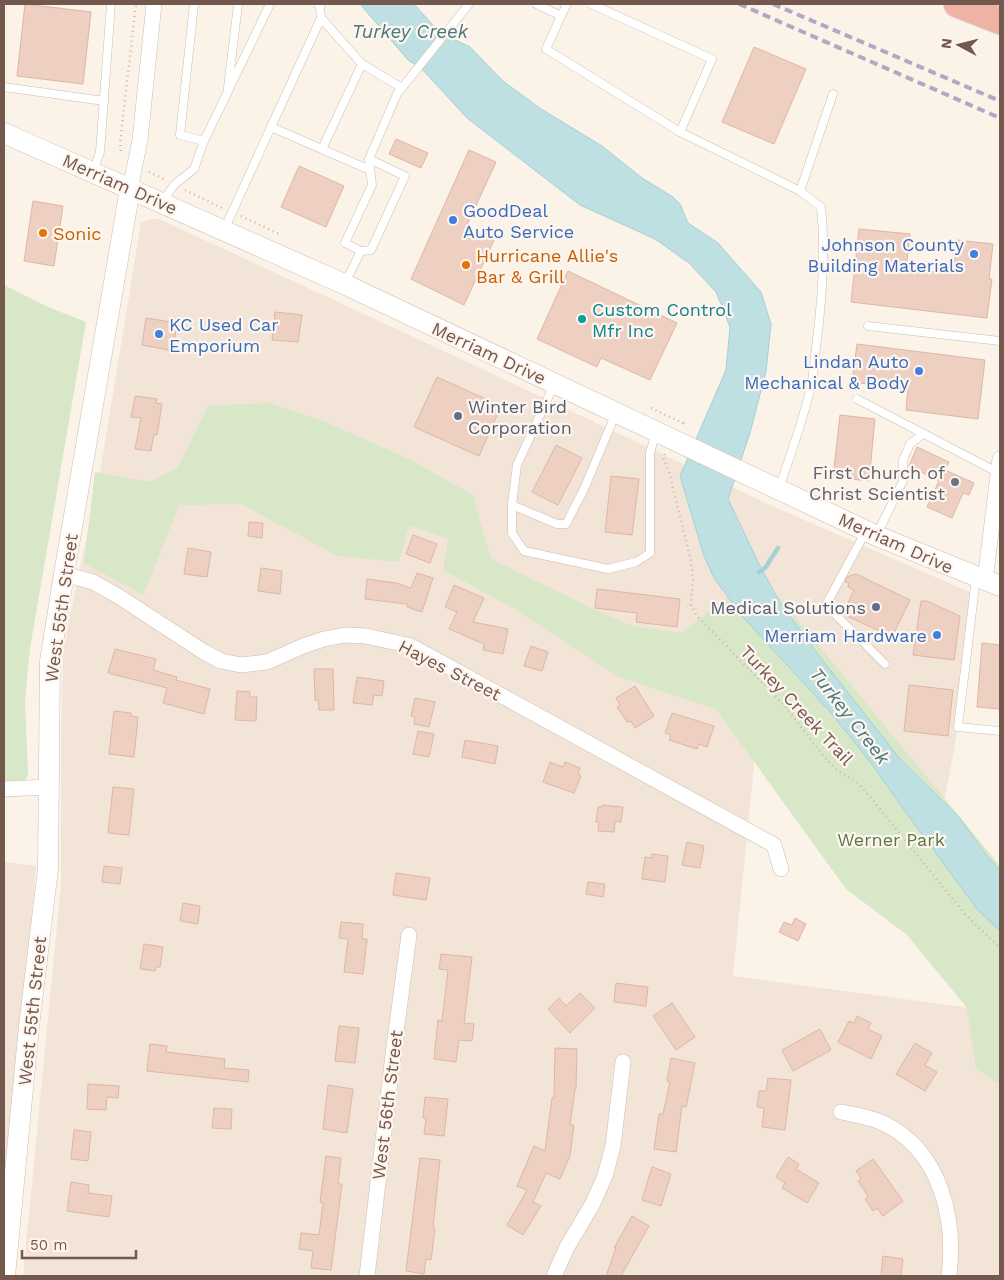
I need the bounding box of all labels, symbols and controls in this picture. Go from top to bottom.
water label: Turkey Creek [352,20,469,43]
north arrow [934,20,984,70]
text: N [938,37,955,50]
street label: Merriam Drive [59,149,181,219]
place label: GoodDeal Auto Service [463,200,574,242]
marker: GoodDeal Auto Service [447,214,459,226]
place label: Sonic [53,223,101,244]
marker: Sonic [37,227,49,239]
place label: Johnson County Building Materials [808,234,965,276]
place label: Hurricane Allie's Bar & Grill [476,245,618,287]
marker: Johnson County Building Materials [968,248,980,260]
marker: Hurricane Allie's Bar & Grill [460,259,472,271]
place label: Custom Control Mfr Inc [592,299,732,341]
marker: Custom Control Mfr Inc [576,313,588,325]
place label: KC Used Car Emporium [169,314,279,356]
street label: Merriam Drive [429,317,549,389]
marker: KC Used Car Emporium [153,328,165,340]
place label: Lindan Auto Mechanical & Body [744,351,910,393]
marker: Lindan Auto Mechanical & Body [913,365,925,377]
place label: Winter Bird Corporation [468,396,572,438]
marker: Winter Bird Corporation [452,410,464,422]
place label: First Church of Christ Scientist [809,462,945,504]
marker: First Church of Christ Scientist [949,476,961,488]
street label: Merriam Drive [835,508,957,578]
street label: West 55th Street [40,532,82,684]
place label: Medical Solutions [710,597,866,618]
marker: Medical Solutions [870,601,882,613]
place label: Merriam Hardware [764,625,927,646]
marker: Merriam Hardware [931,629,943,641]
street label: Hayes Street [395,635,505,705]
street label: Turkey Creek Trail [736,640,858,770]
water label: Turkey Creek [805,663,895,769]
park label: Werner Park [837,829,945,850]
street label: West 55th Street [14,935,50,1087]
street label: West 56th Street [367,1029,407,1181]
scale bar [22,1228,136,1260]
text: 50 m [30,1236,67,1254]

